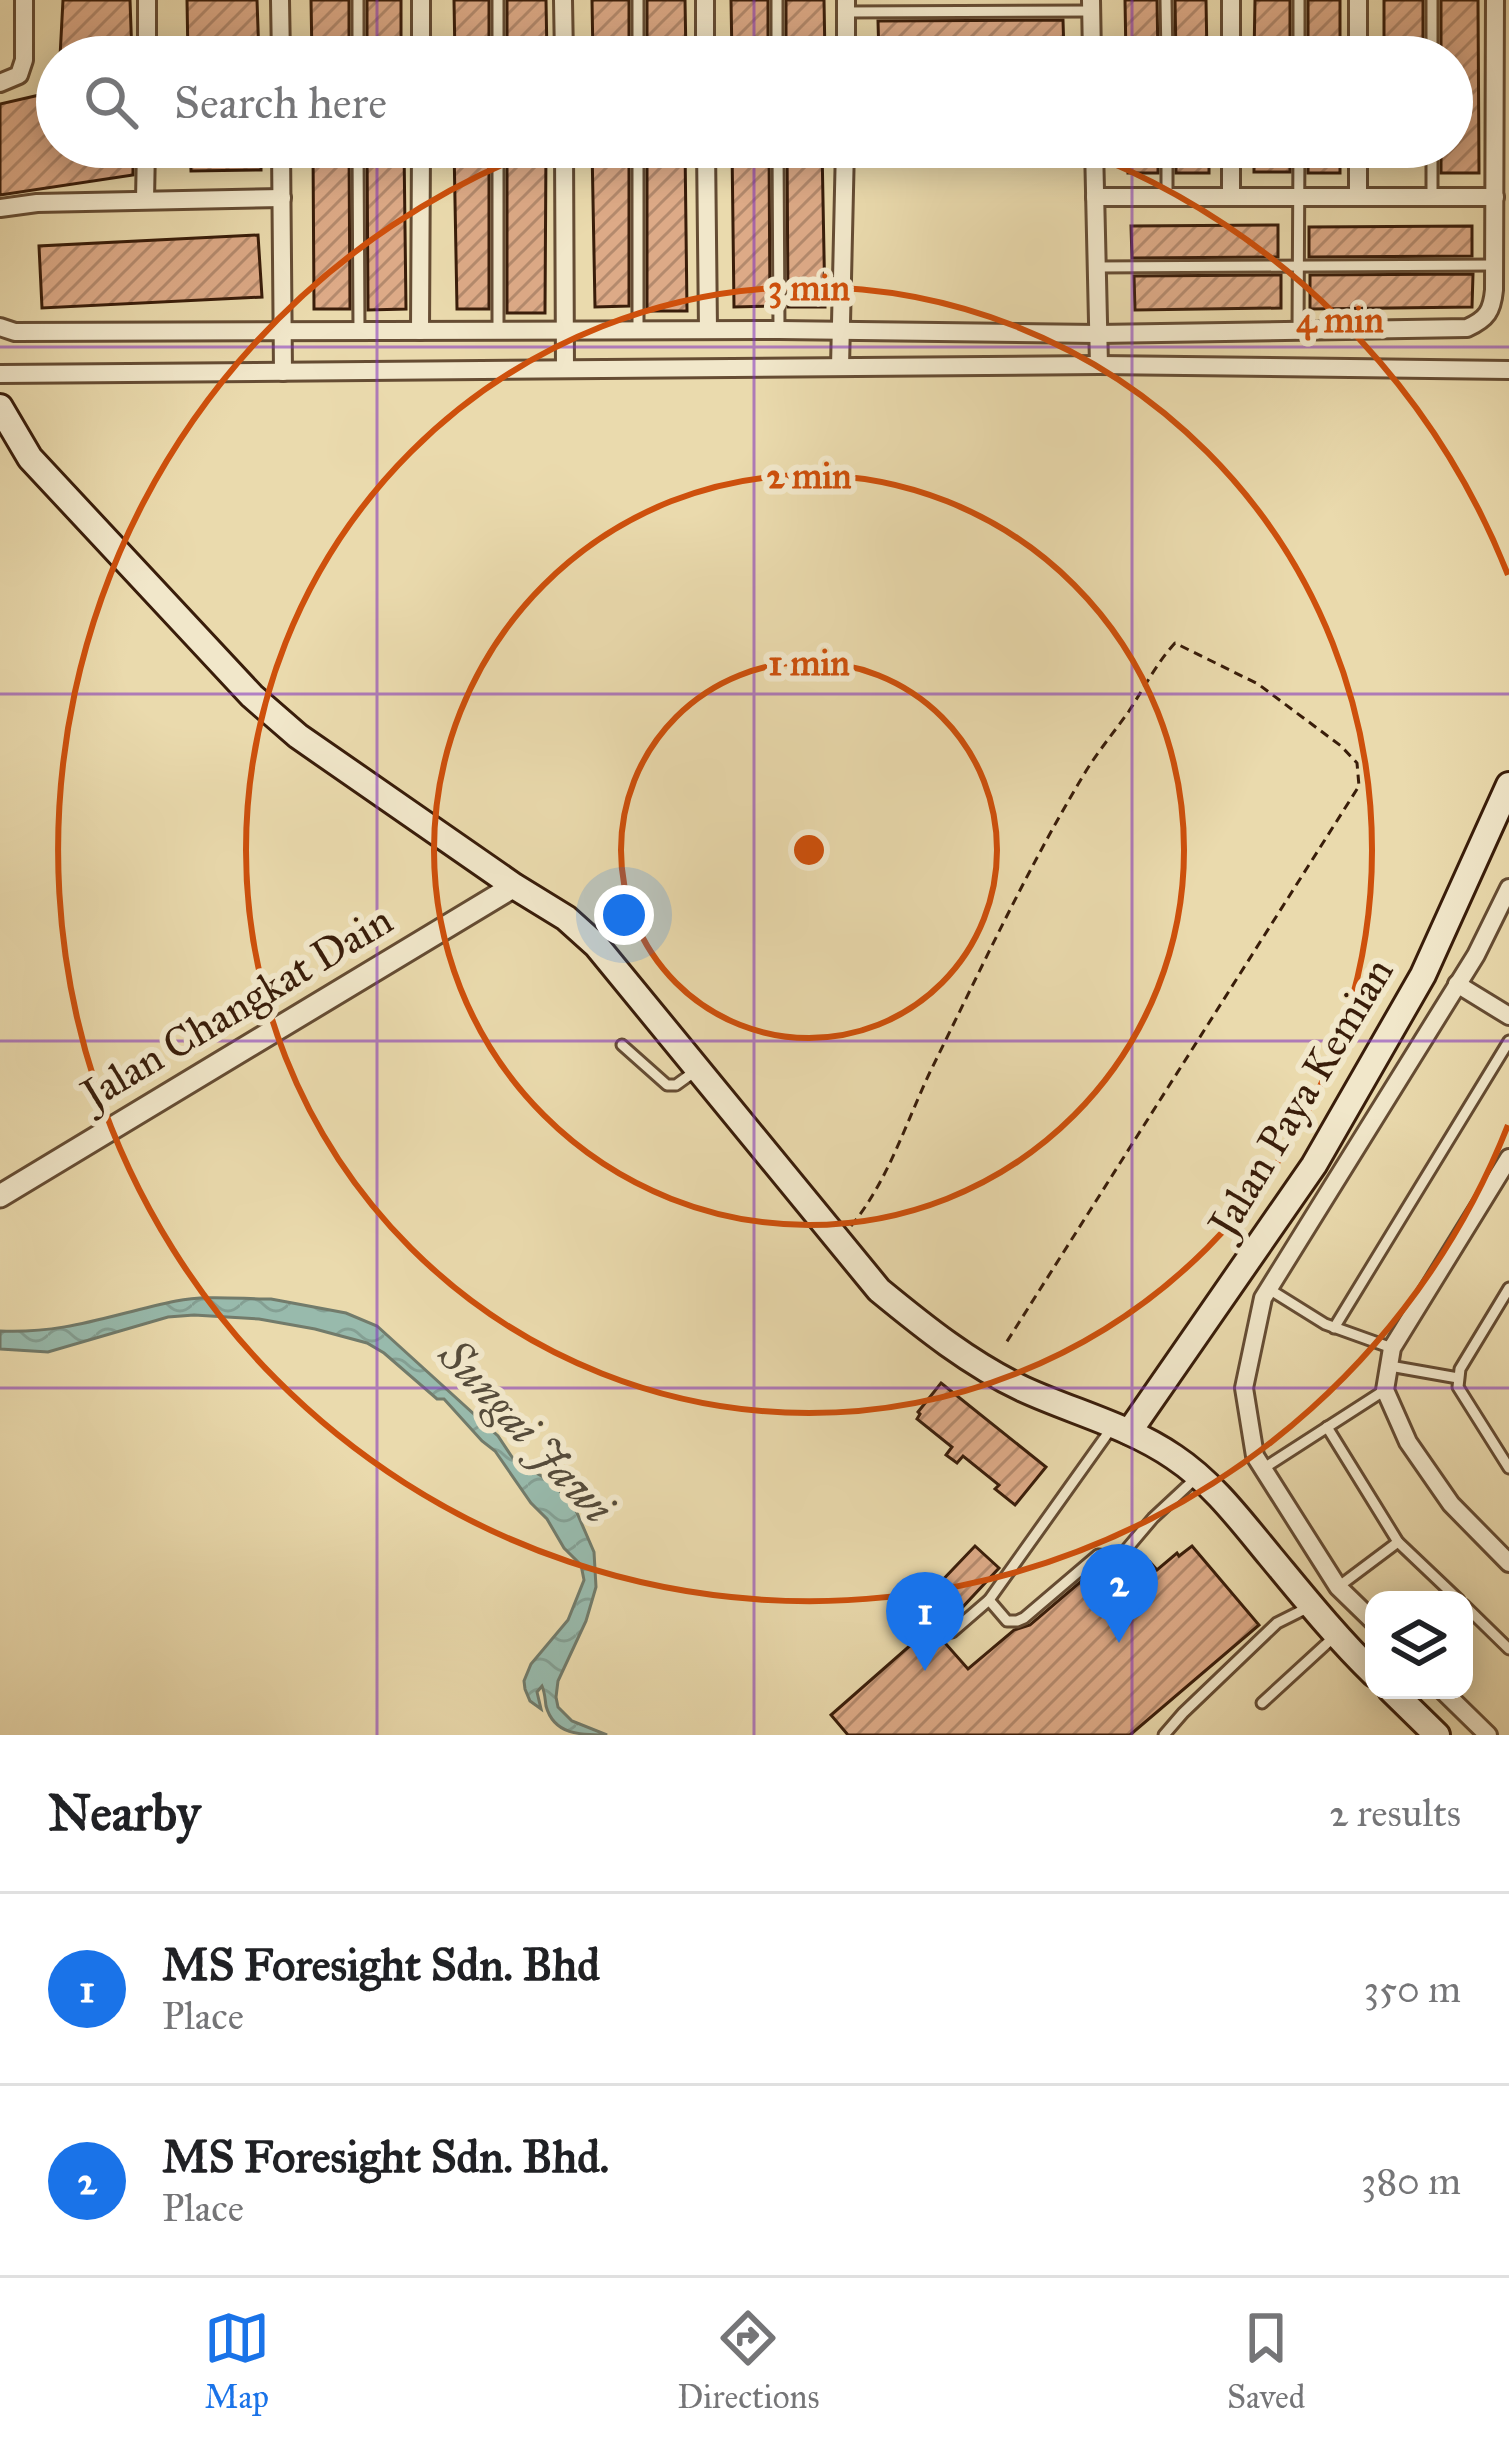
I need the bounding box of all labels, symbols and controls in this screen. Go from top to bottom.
search box [36,36,1473,168]
icon: search [78,69,144,135]
text: Search here [174,75,387,130]
text: 3 min [768,266,850,310]
text: 4 min [1296,298,1384,342]
text: 2 min [766,454,852,498]
text: 1 min [768,641,850,685]
centre of rings [788,829,830,871]
your location [594,885,654,945]
street label: Jalan Changkat Dain [69,894,402,1122]
street label: Jalan Paya Kemian [1195,948,1405,1249]
water label: Sungai Jawi [427,1327,626,1534]
pin: 2 [1080,1544,1158,1643]
pin: 1 [886,1572,964,1671]
map controls [1365,1591,1473,1699]
button: layers [1365,1591,1473,1699]
text: Nearby [48,1782,200,1844]
text: 2 results [1329,1789,1461,1837]
text: MS Foresight Sdn. Bhd [162,1937,600,1992]
text: 1 [79,1965,95,2013]
text: 350 m [1363,1965,1461,2013]
text: Place [162,1992,244,2040]
text: MS Foresight Sdn. Bhd. [162,2129,609,2184]
text: 2 [77,2157,97,2205]
text: 380 m [1361,2157,1461,2205]
text: Place [162,2184,244,2232]
tab: Map [204,2305,270,2417]
tab: Directions [677,2305,819,2417]
tab: Saved [1227,2305,1305,2417]

